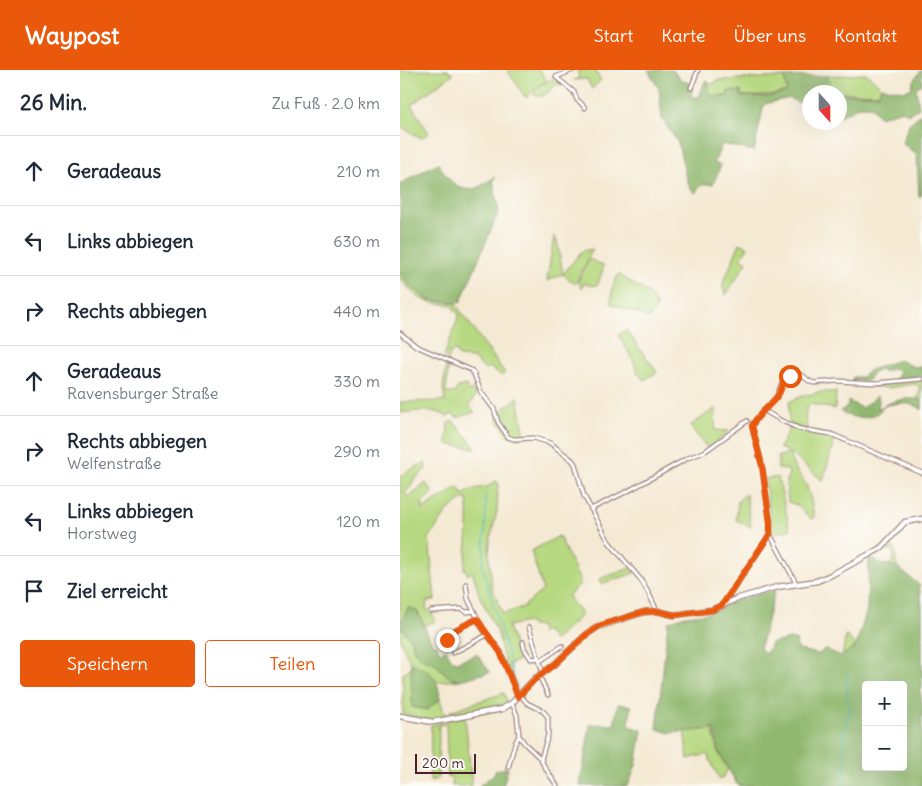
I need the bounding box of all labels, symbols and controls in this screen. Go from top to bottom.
text: Waypost [25,20,119,50]
text: Start [594,24,633,47]
text: Karte [661,24,706,47]
text: Über uns [734,24,806,47]
text: Kontakt [834,24,897,47]
north arrow [802,85,847,130]
text: 26 Min. [20,89,87,116]
text: Zu Fuß · 2.0 km [272,93,380,113]
icon: ahead [20,157,48,185]
text: Geradeaus [67,159,161,183]
text: 210 m [337,161,380,181]
icon: left [20,227,48,255]
text: Links abbiegen [67,229,194,253]
text: 630 m [333,231,380,251]
icon: right [20,297,48,325]
text: Rechts abbiegen [67,299,207,323]
text: 440 m [333,301,380,321]
text: Geradeaus [67,359,161,383]
route start [779,365,802,388]
icon: ahead [20,367,48,395]
text: 330 m [333,371,380,391]
text: Ravensburger Straße [67,383,218,403]
text: Rechts abbiegen [67,429,207,453]
icon: right [20,437,48,465]
text: 290 m [334,441,380,461]
text: Welfenstraße [67,453,161,473]
text: Links abbiegen [67,499,194,523]
icon: left [20,507,48,535]
text: 120 m [337,511,380,531]
text: Horstweg [67,523,137,543]
icon: arrive [20,577,48,605]
text: Ziel erreicht [67,579,168,603]
route end [436,629,459,652]
button: Speichern [20,640,195,687]
button: Teilen [205,640,380,687]
map controls [862,681,907,771]
button: + [862,681,907,726]
button: − [862,726,907,771]
scale bar [415,751,476,774]
text: 200 m [422,754,464,772]

